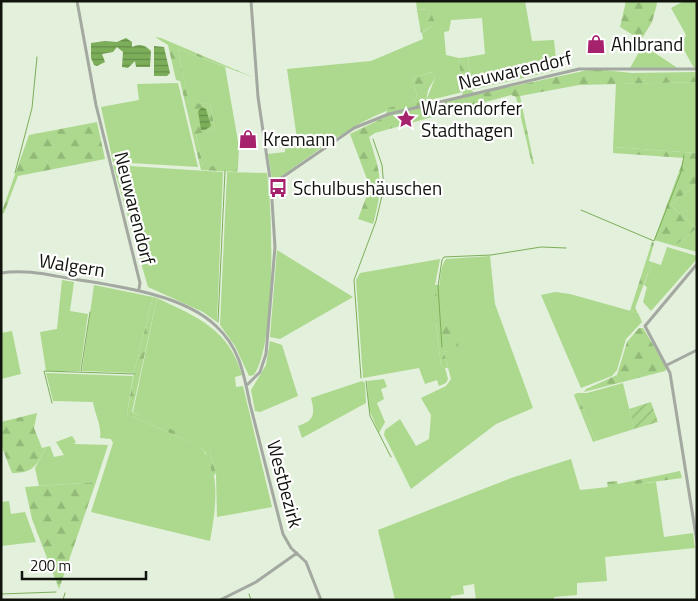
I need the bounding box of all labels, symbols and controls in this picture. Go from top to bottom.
place label: Ahlbrand [611,29,683,58]
shop icon: Ahlbrand [585,33,607,55]
street label: Neuwarendorf [455,42,575,97]
place label: Warendorfer Stadthagen [421,93,523,144]
place icon: Warendorfer Stadthagen [395,108,417,130]
place label: Kremann [263,124,336,153]
shop icon: Kremann [237,128,259,150]
street label: Neuwarendorf [107,148,164,268]
place label: Schulbushäuschen [293,173,442,202]
bus stop icon: Schulbushäuschen [267,177,289,199]
street label: Walgern [37,245,107,284]
street label: Westbezirk [260,437,311,531]
scale bar [22,548,146,580]
text: 200 m [30,554,71,577]

